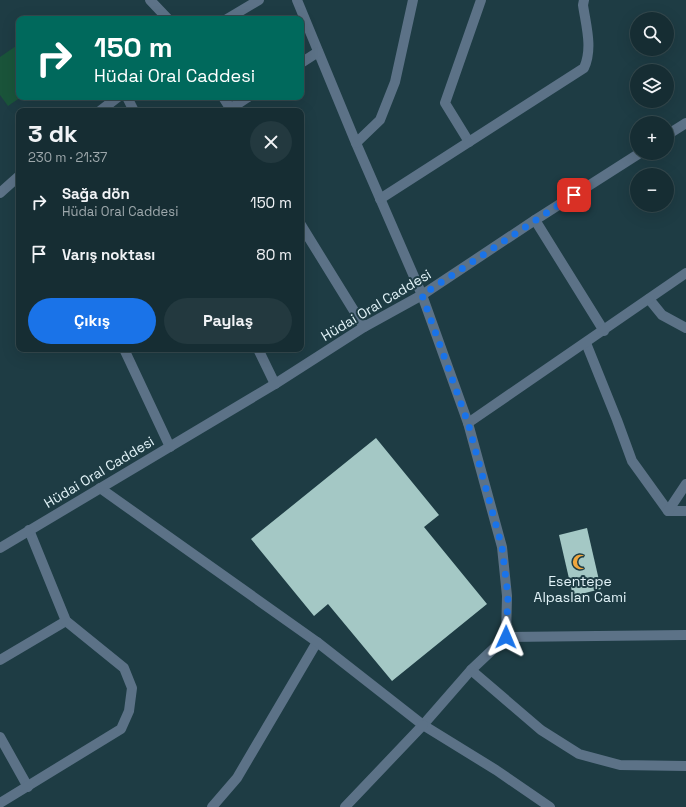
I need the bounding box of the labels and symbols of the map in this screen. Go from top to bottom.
pin [557,178,591,212]
street label: Hüdai Oral Caddesi [318,265,434,345]
street label: Hüdai Oral Caddesi [41,432,157,512]
mosque icon: Esentepe Alpaslan Cami [571,553,589,571]
place label: Esentepe Alpaslan Cami [534,572,626,606]
position arrow [485,616,527,658]

